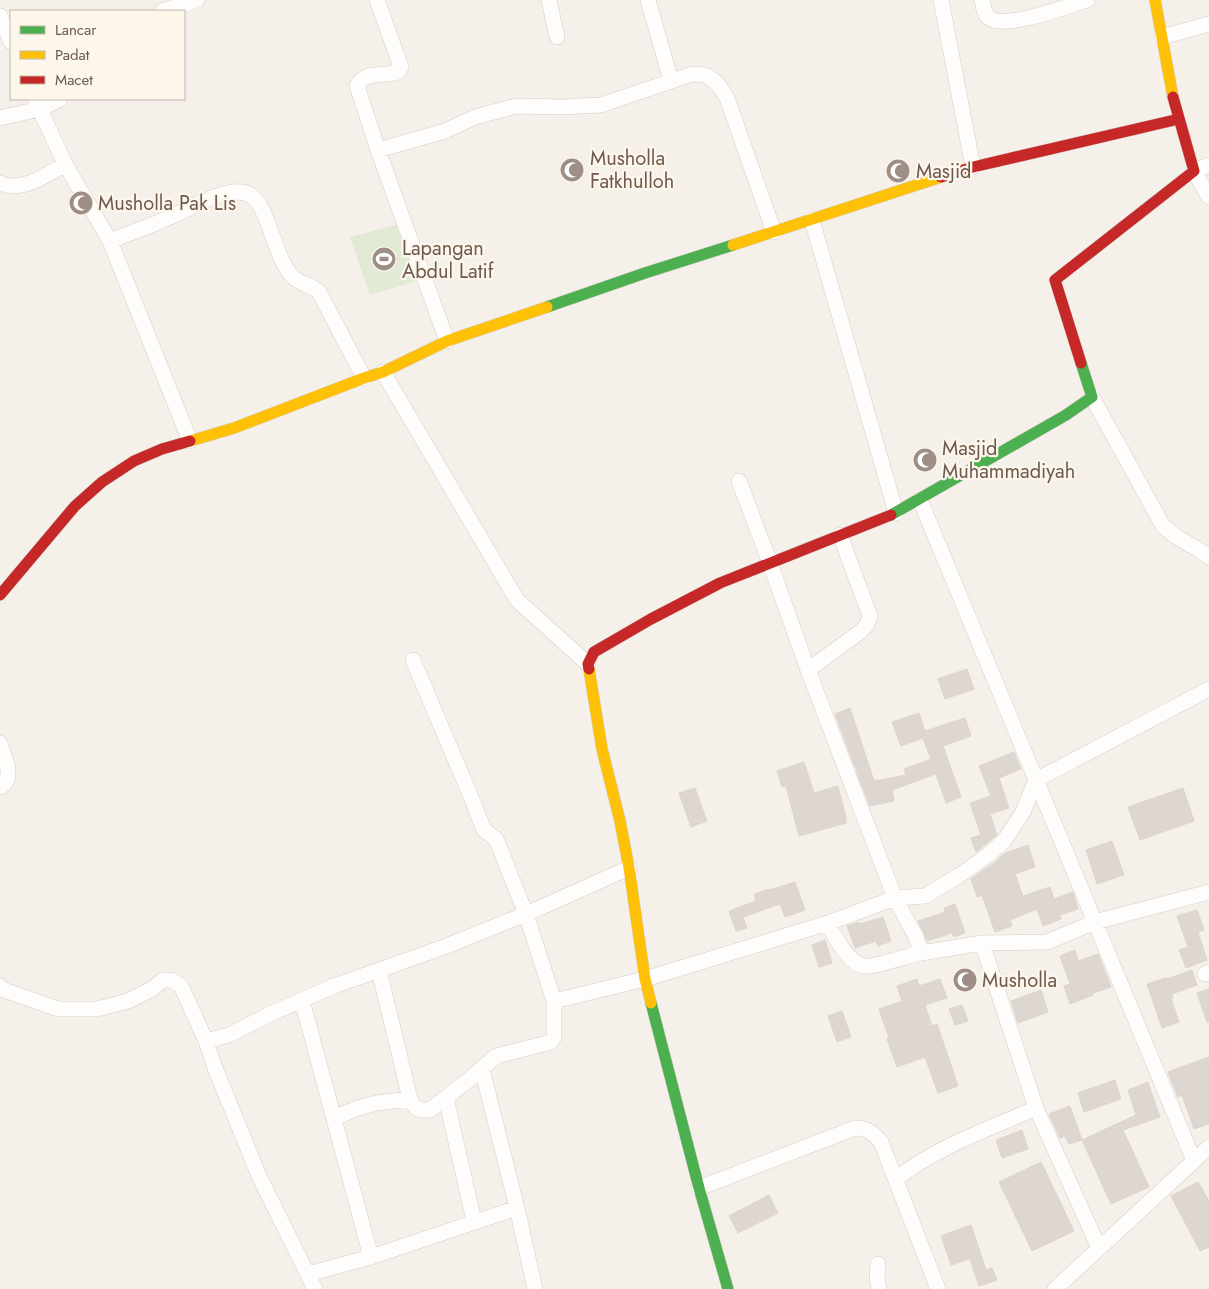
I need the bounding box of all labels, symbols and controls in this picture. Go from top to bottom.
legend [10,10,185,100]
text: Lancar [55,19,97,41]
text: Padat [55,44,90,66]
text: Macet [55,69,93,91]
place label: Musholla Fatkhulloh [590,144,674,196]
mosque icon: Musholla Fatkhulloh [559,157,585,183]
place label: Masjid [916,157,971,186]
mosque icon: Masjid [885,158,911,184]
place label: Musholla Pak Lis [98,189,236,218]
mosque icon: Musholla Pak Lis [68,190,94,216]
place label: Lapangan Abdul Latif [402,234,495,286]
sports icon: Lapangan Abdul Latif [371,246,397,272]
place label: Masjid Muhammadiyah [942,434,1075,486]
mosque icon: Masjid Muhammadiyah [912,447,938,473]
place label: Musholla [982,966,1057,995]
mosque icon: Musholla [952,967,978,993]

